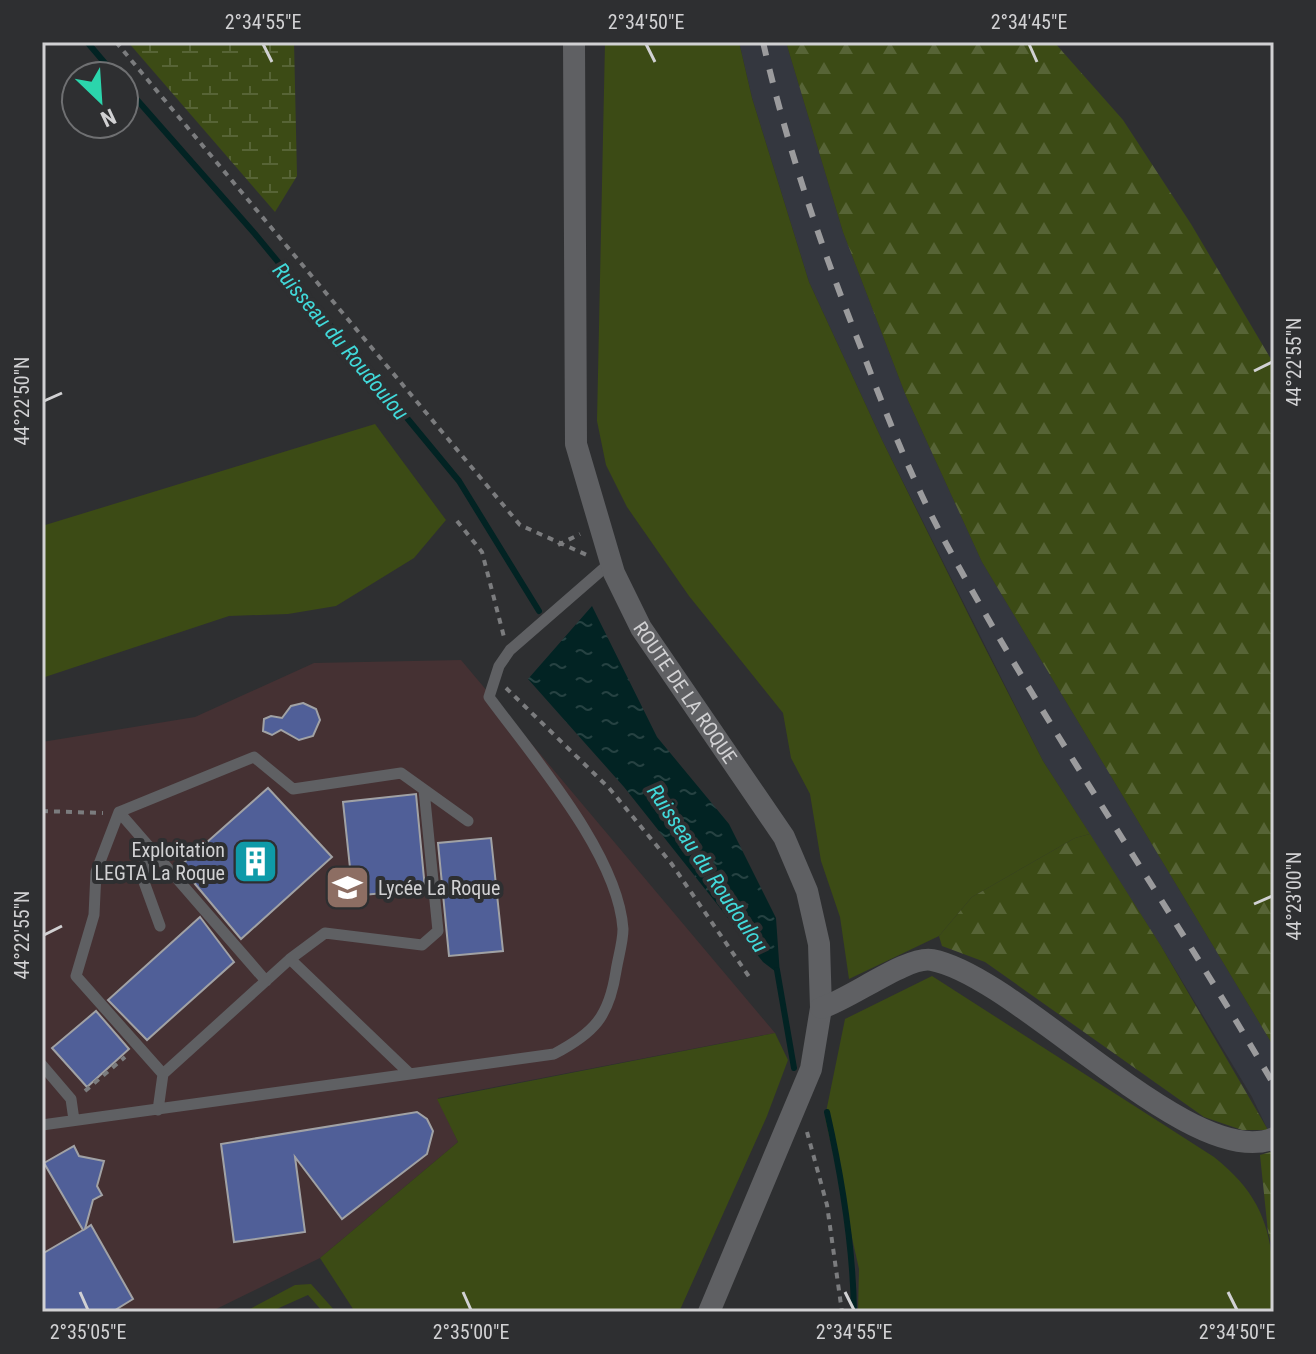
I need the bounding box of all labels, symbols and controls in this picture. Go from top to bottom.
text: 2°34'55"E [225,10,301,34]
text: 2°34'50"E [608,10,684,34]
text: 2°34'45"E [991,10,1067,34]
north arrow [60,60,140,140]
text: N [97,103,120,132]
water label: Ruisseau du Roudoulou [268,258,414,425]
text: 44°22'55"N [1282,317,1306,407]
text: 44°22'50"N [10,356,34,446]
street label: ROUTE DE LA ROQUE [628,617,742,768]
water label: Ruisseau du Roudoulou [642,779,773,957]
building icon: Exploitation LEGTA La Roque [232,837,280,885]
place label: Exploitation LEGTA La Roque [95,838,225,885]
text: 44°23'00"N [1282,851,1306,941]
school or university icon: Lycée La Roque [323,864,371,912]
place label: Lycée La Roque [378,876,500,900]
text: 44°22'55"N [10,890,34,980]
text: 2°35'05"E [50,1320,126,1344]
text: 2°35'00"E [433,1320,509,1344]
text: 2°34'55"E [816,1320,892,1344]
text: 2°34'50"E [1199,1320,1275,1344]

